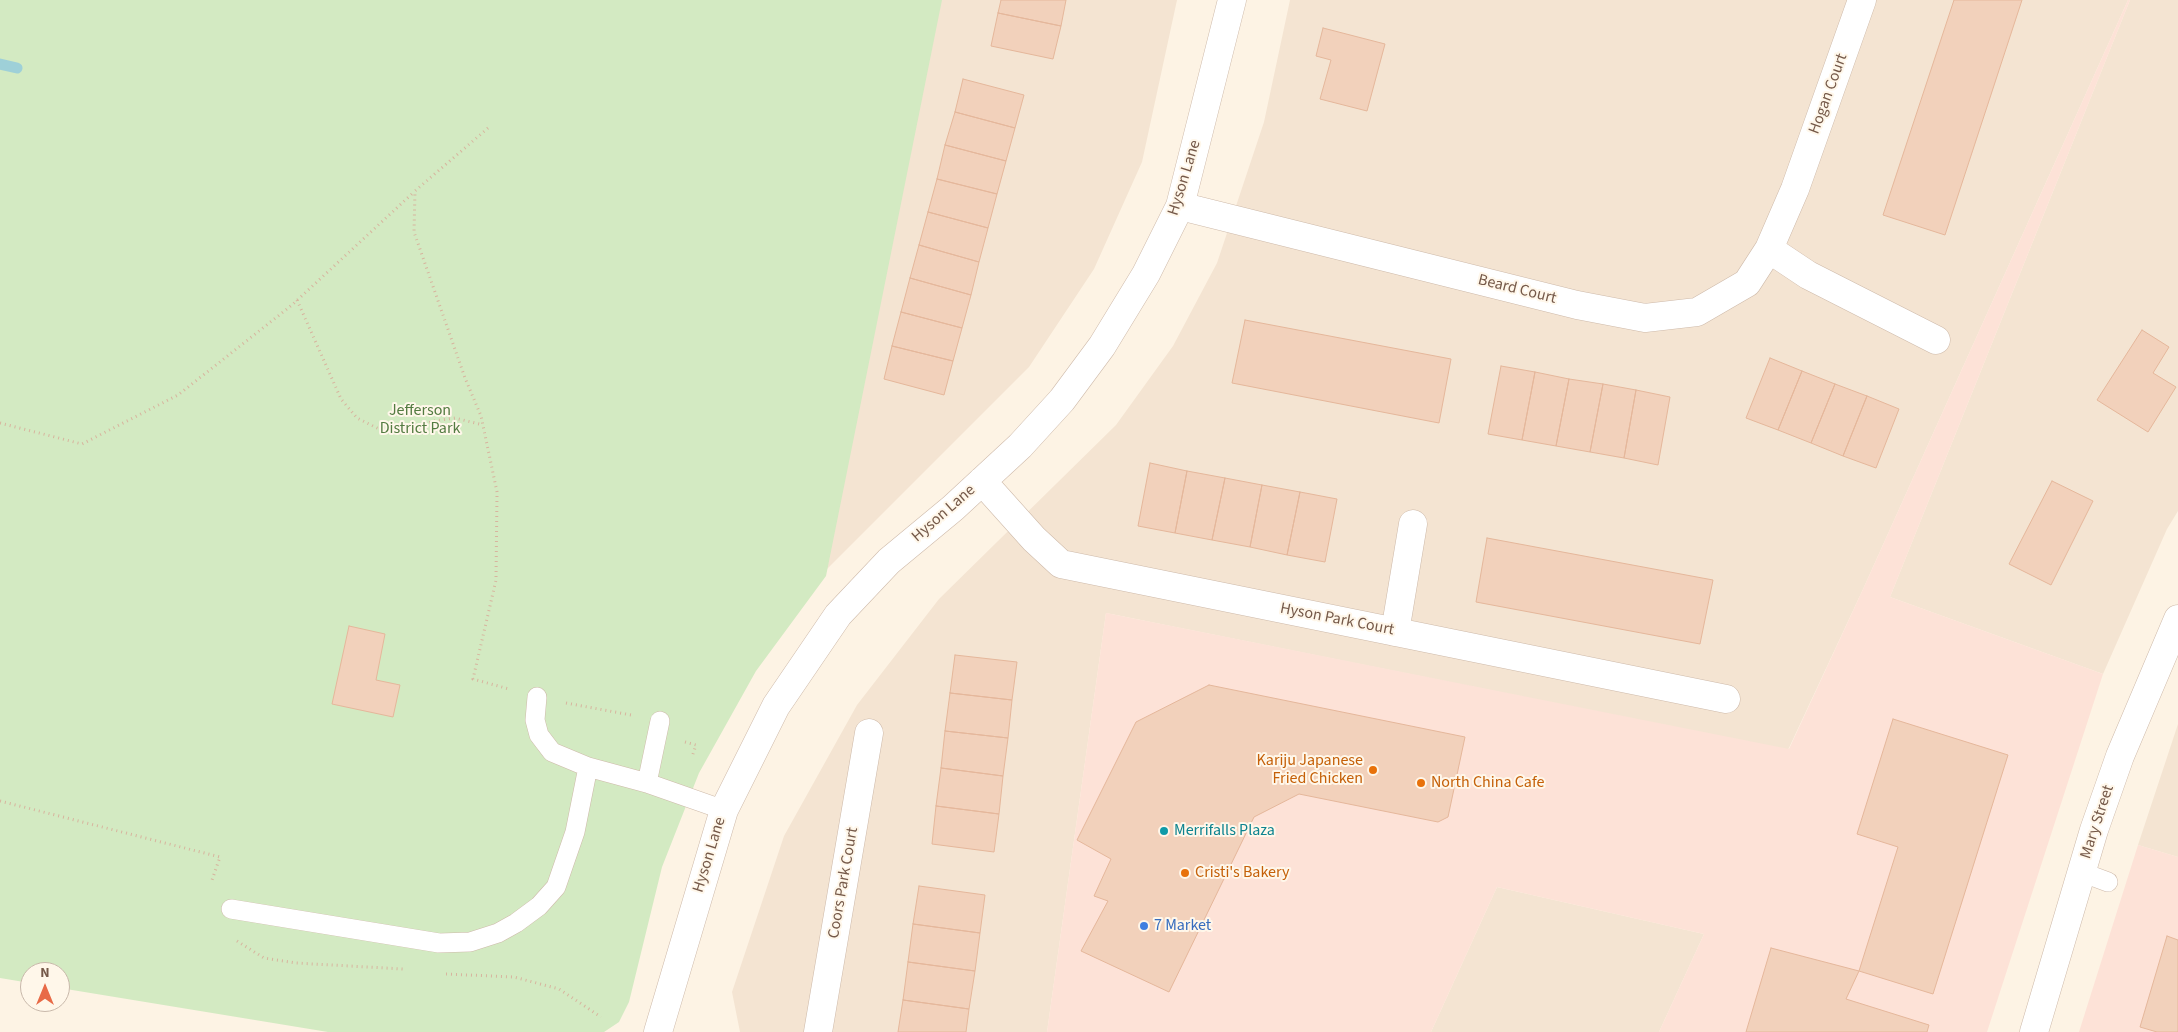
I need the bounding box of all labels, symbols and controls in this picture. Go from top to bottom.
street label: Hogan Court [1806,51,1852,137]
street label: Hyson Lane [1164,138,1206,218]
street label: Beard Court [1476,271,1558,309]
park label: Jefferson District Park [380,401,460,439]
street label: Hyson Lane [908,481,980,547]
street label: Hyson Park Court [1278,600,1396,640]
place label: Kariju Japanese Fried Chicken [1257,751,1363,789]
marker: Kariju Japanese Fried Chicken [1367,764,1379,776]
place label: North China Cafe [1431,773,1544,793]
marker: North China Cafe [1415,777,1427,789]
street label: Mary Street [2077,783,2119,861]
street label: Hyson Lane [689,815,731,895]
place label: Merrifalls Plaza [1174,821,1275,841]
marker: Merrifalls Plaza [1158,825,1170,837]
street label: Coors Park Court [825,826,863,940]
place label: Cristi's Bakery [1195,863,1289,883]
marker: Cristi's Bakery [1179,867,1191,879]
place label: 7 Market [1154,916,1211,936]
marker: 7 Market [1138,920,1150,932]
north arrow [20,962,70,1012]
text: N [40,963,50,983]

